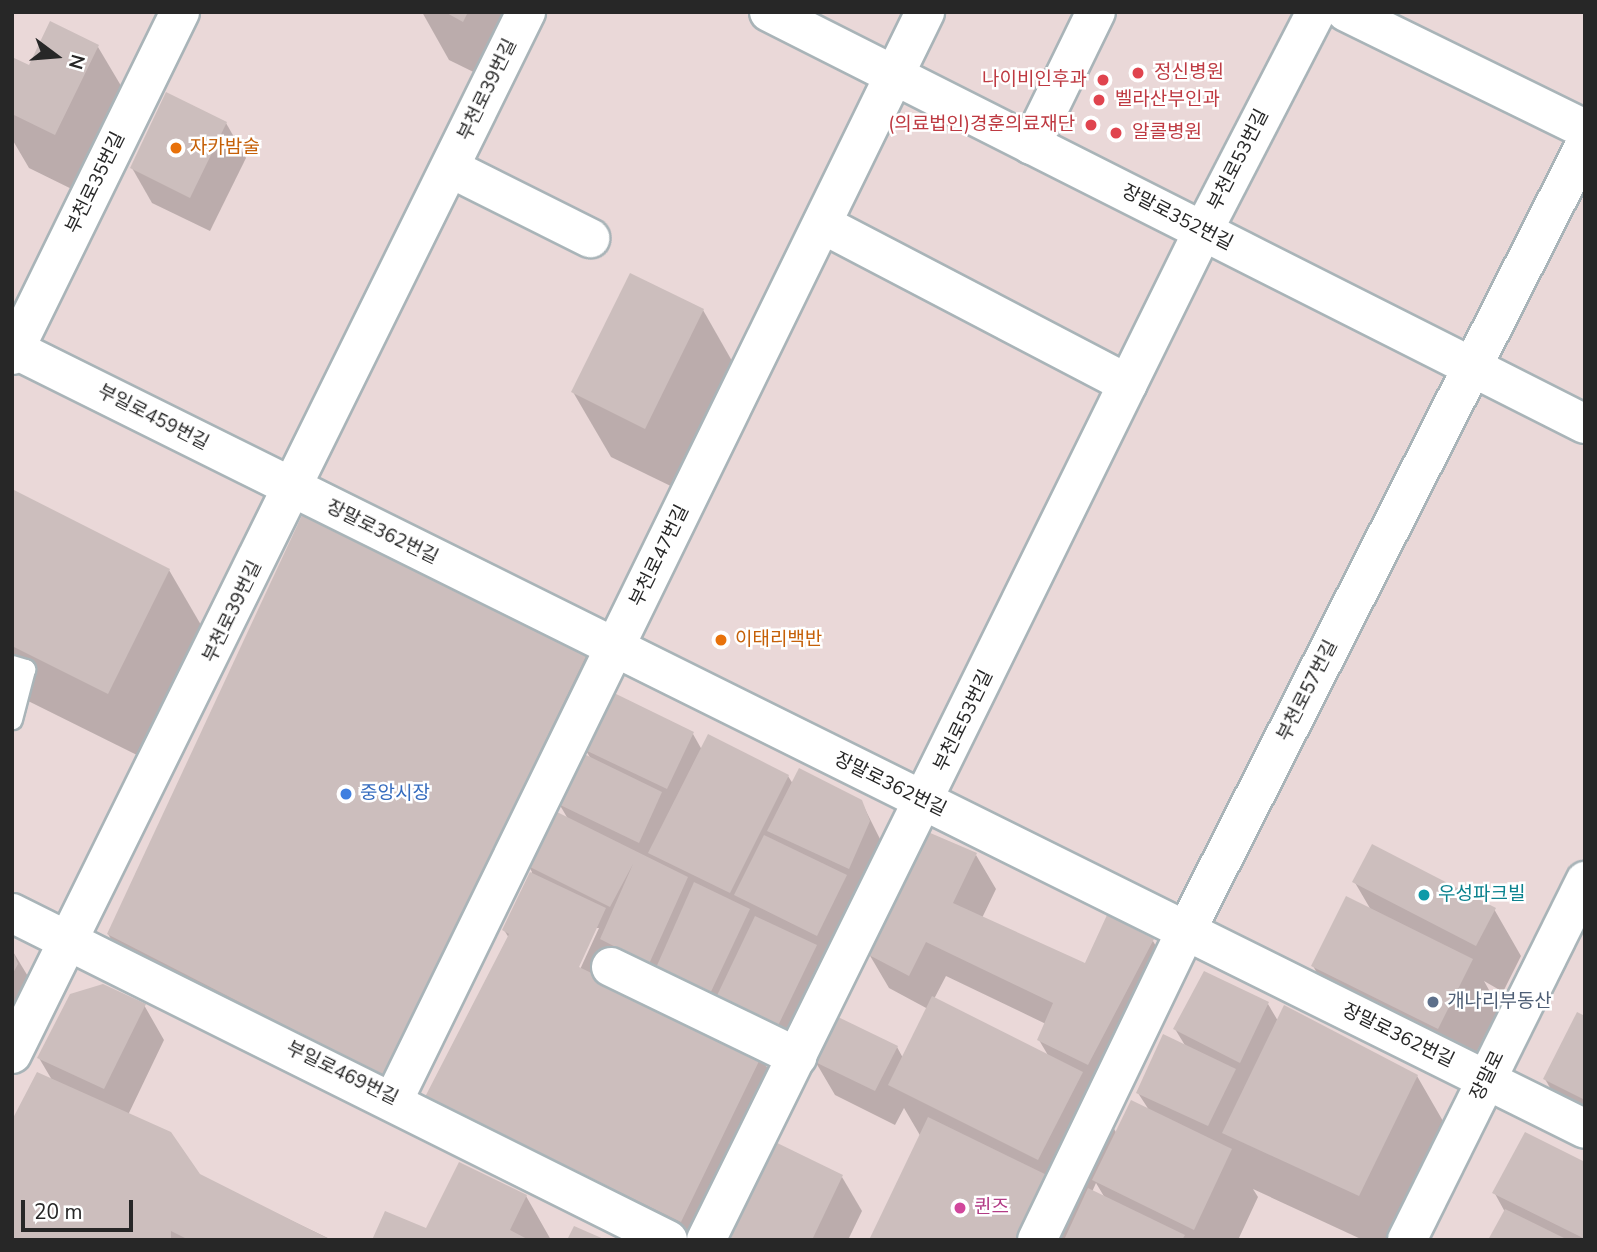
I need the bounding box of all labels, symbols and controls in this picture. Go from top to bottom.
north arrow [21,21,91,91]
street label: 부천로39번길 [454,35,522,145]
text: N [62,51,91,72]
place label: 정신병원 [1154,62,1224,84]
marker: 정신병원 [1128,63,1148,83]
place label: 나이비인후과 [982,69,1087,91]
marker: 나이비인후과 [1093,70,1113,90]
place label: 벨라산부인과 [1115,89,1220,111]
marker: 벨라산부인과 [1089,90,1109,110]
street label: 부천로53번길 [1204,106,1274,214]
place label: (의료법인)경훈의료재단 [888,114,1075,136]
marker: (의료법인)경훈의료재단 [1081,115,1101,135]
place label: 알콜병원 [1132,122,1202,144]
marker: 알콜병원 [1106,123,1126,143]
street label: 부천로35번길 [62,128,130,238]
place label: 자카밤술 [190,137,260,159]
marker: 자카밤술 [168,140,184,156]
street label: 장말로352번길 [1118,180,1236,256]
street label: 부일로459번길 [94,380,212,456]
street label: 장말로362번길 [322,496,442,570]
street label: 부천로47번길 [626,501,694,611]
street label: 부천로39번길 [199,557,267,667]
place label: 이태리백반 [735,629,822,651]
marker: 이태리백반 [713,632,729,648]
street label: 부천로57번길 [1273,637,1343,745]
street label: 부천로53번길 [930,666,998,776]
street label: 장말로362번길 [830,748,950,822]
place label: 중앙시장 [360,783,430,805]
marker: 중앙시장 [338,786,354,802]
place label: 우성파크빌 [1438,884,1525,906]
marker: 우성파크빌 [1416,887,1432,903]
place label: 개나리부동산 [1447,991,1552,1013]
marker: 개나리부동산 [1425,994,1441,1010]
street label: 장말로362번길 [1338,999,1458,1073]
street label: 부일로469번길 [282,1037,402,1111]
street label: 장말로 [1466,1047,1510,1105]
scale bar [24,1186,136,1230]
place label: 퀸즈 [974,1197,1009,1219]
text: 20 m [34,1198,83,1226]
marker: 퀸즈 [952,1200,968,1216]

